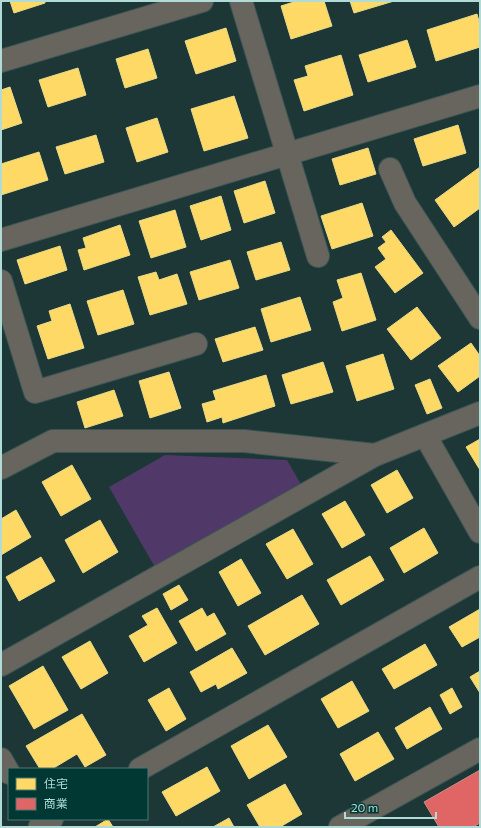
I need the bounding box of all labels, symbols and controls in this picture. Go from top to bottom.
legend [8,768,148,820]
text: 住宅 [44,776,68,790]
scale bar [345,794,436,820]
text: 商業 [44,796,68,810]
text: 20 m [351,800,378,814]

